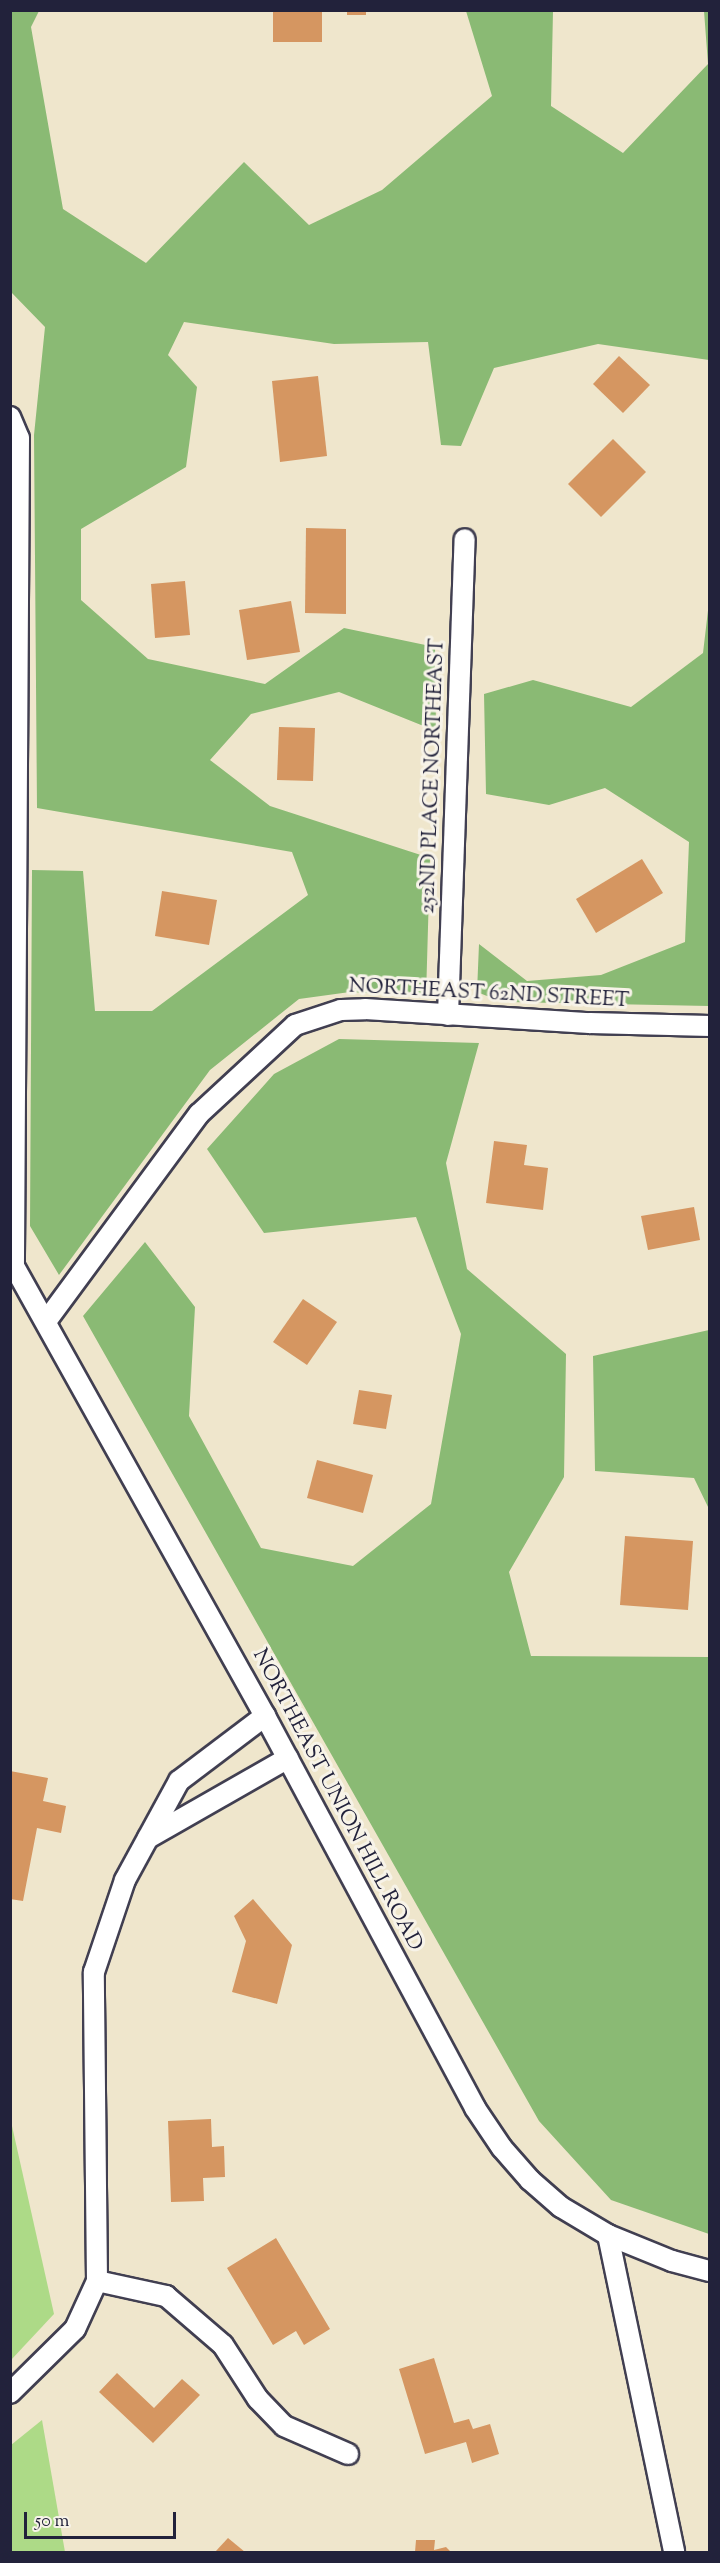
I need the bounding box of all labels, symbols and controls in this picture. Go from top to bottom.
street label: 252ND PLACE NORTHEAST [416,638,450,914]
street label: NORTHEAST 62ND STREET [348,974,630,1014]
street label: NORTHEAST UNION HILL ROAD [246,1645,428,1955]
scale bar [27,2500,178,2538]
text: 50 m [35,2509,69,2535]

